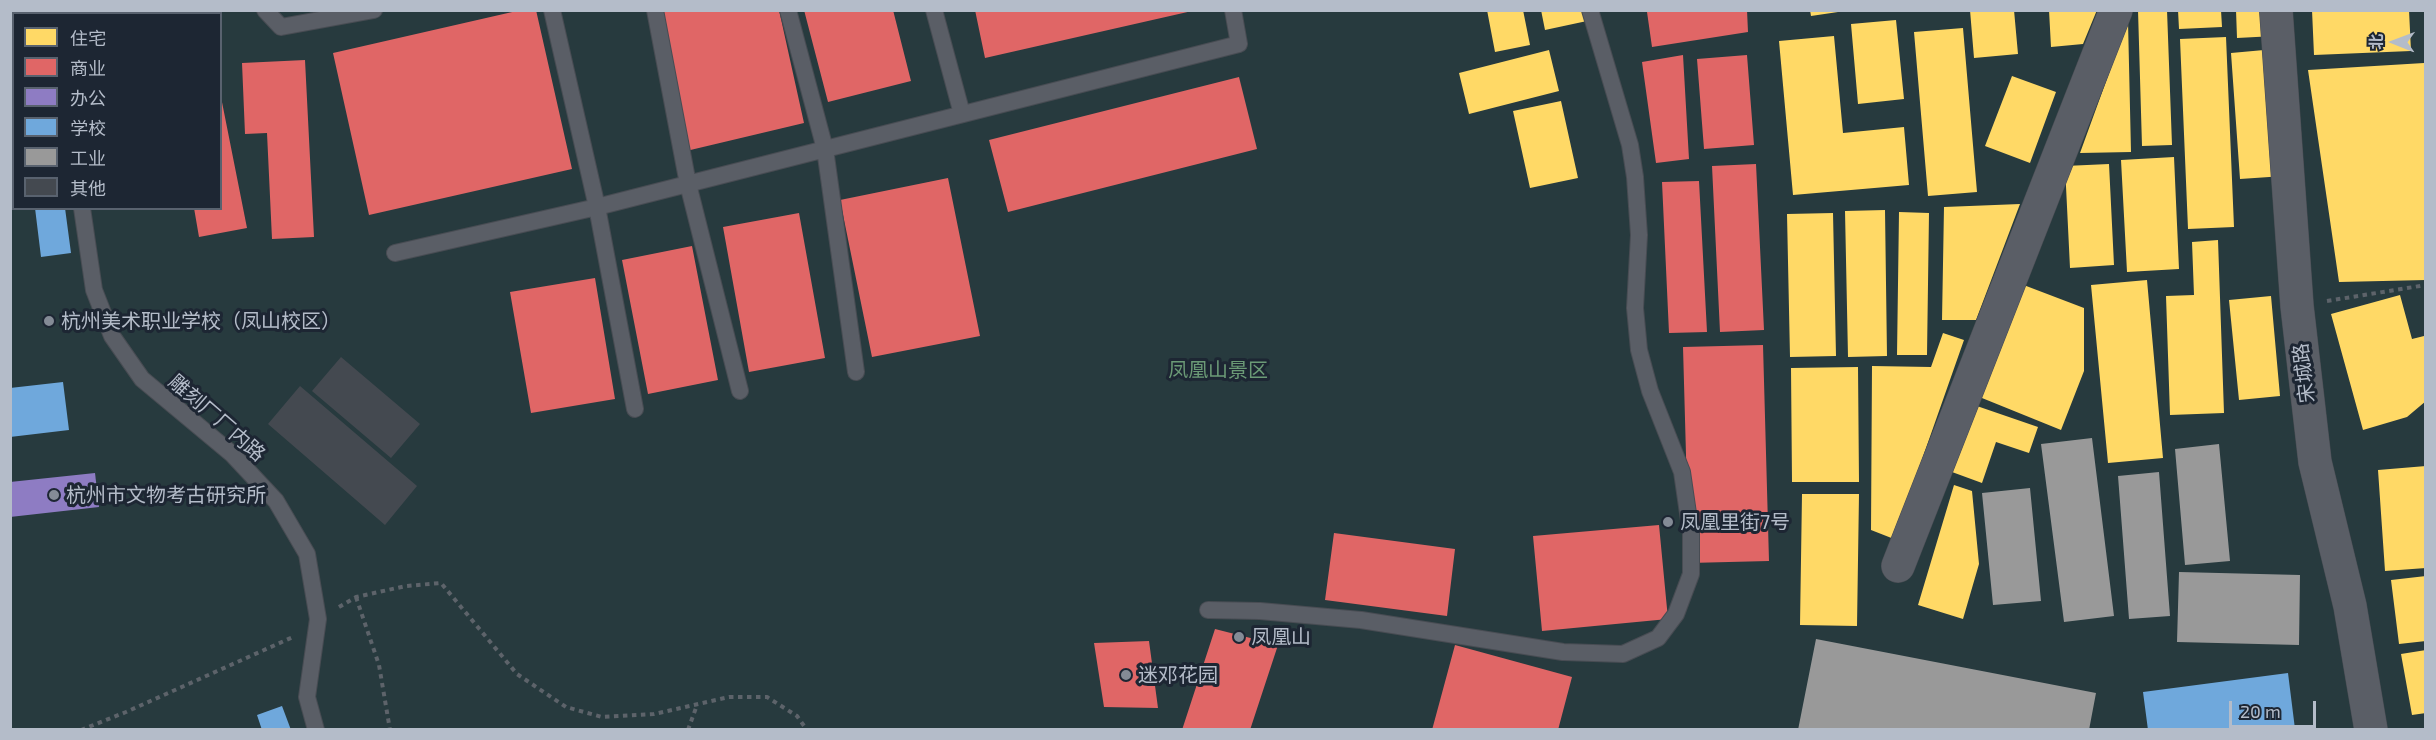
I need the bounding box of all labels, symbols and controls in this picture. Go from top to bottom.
legend [12,12,222,210]
north arrow [2364,12,2424,72]
text: 住宅 [70,27,106,49]
text: 北 [2366,34,2385,50]
text: 商业 [70,57,106,79]
text: 办公 [70,87,106,109]
text: 学校 [70,117,106,139]
text: 工业 [70,147,106,169]
text: 其他 [70,177,106,199]
place label: 杭州美术职业学校（凤山校区） [61,309,341,333]
marker: 杭州美术职业学校（凤山校区） [42,314,56,328]
street label: 宋城路 [2288,342,2320,404]
park label: 凤凰山景区 [1168,358,1268,382]
street label: 雕刻厂厂内路 [164,370,270,466]
place label: 杭州市文物考古研究所 [66,483,266,507]
marker: 杭州市文物考古研究所 [47,488,61,502]
place label: 凤凰里街7号 [1680,510,1790,534]
marker: 凤凰里街7号 [1661,515,1675,529]
place label: 凤凰山 [1251,625,1311,649]
marker: 凤凰山 [1232,630,1246,644]
place label: 迷邓花园 [1138,663,1218,687]
marker: 迷邓花园 [1119,668,1133,682]
scale bar [2232,689,2319,727]
text: 20 m [2240,700,2281,722]

